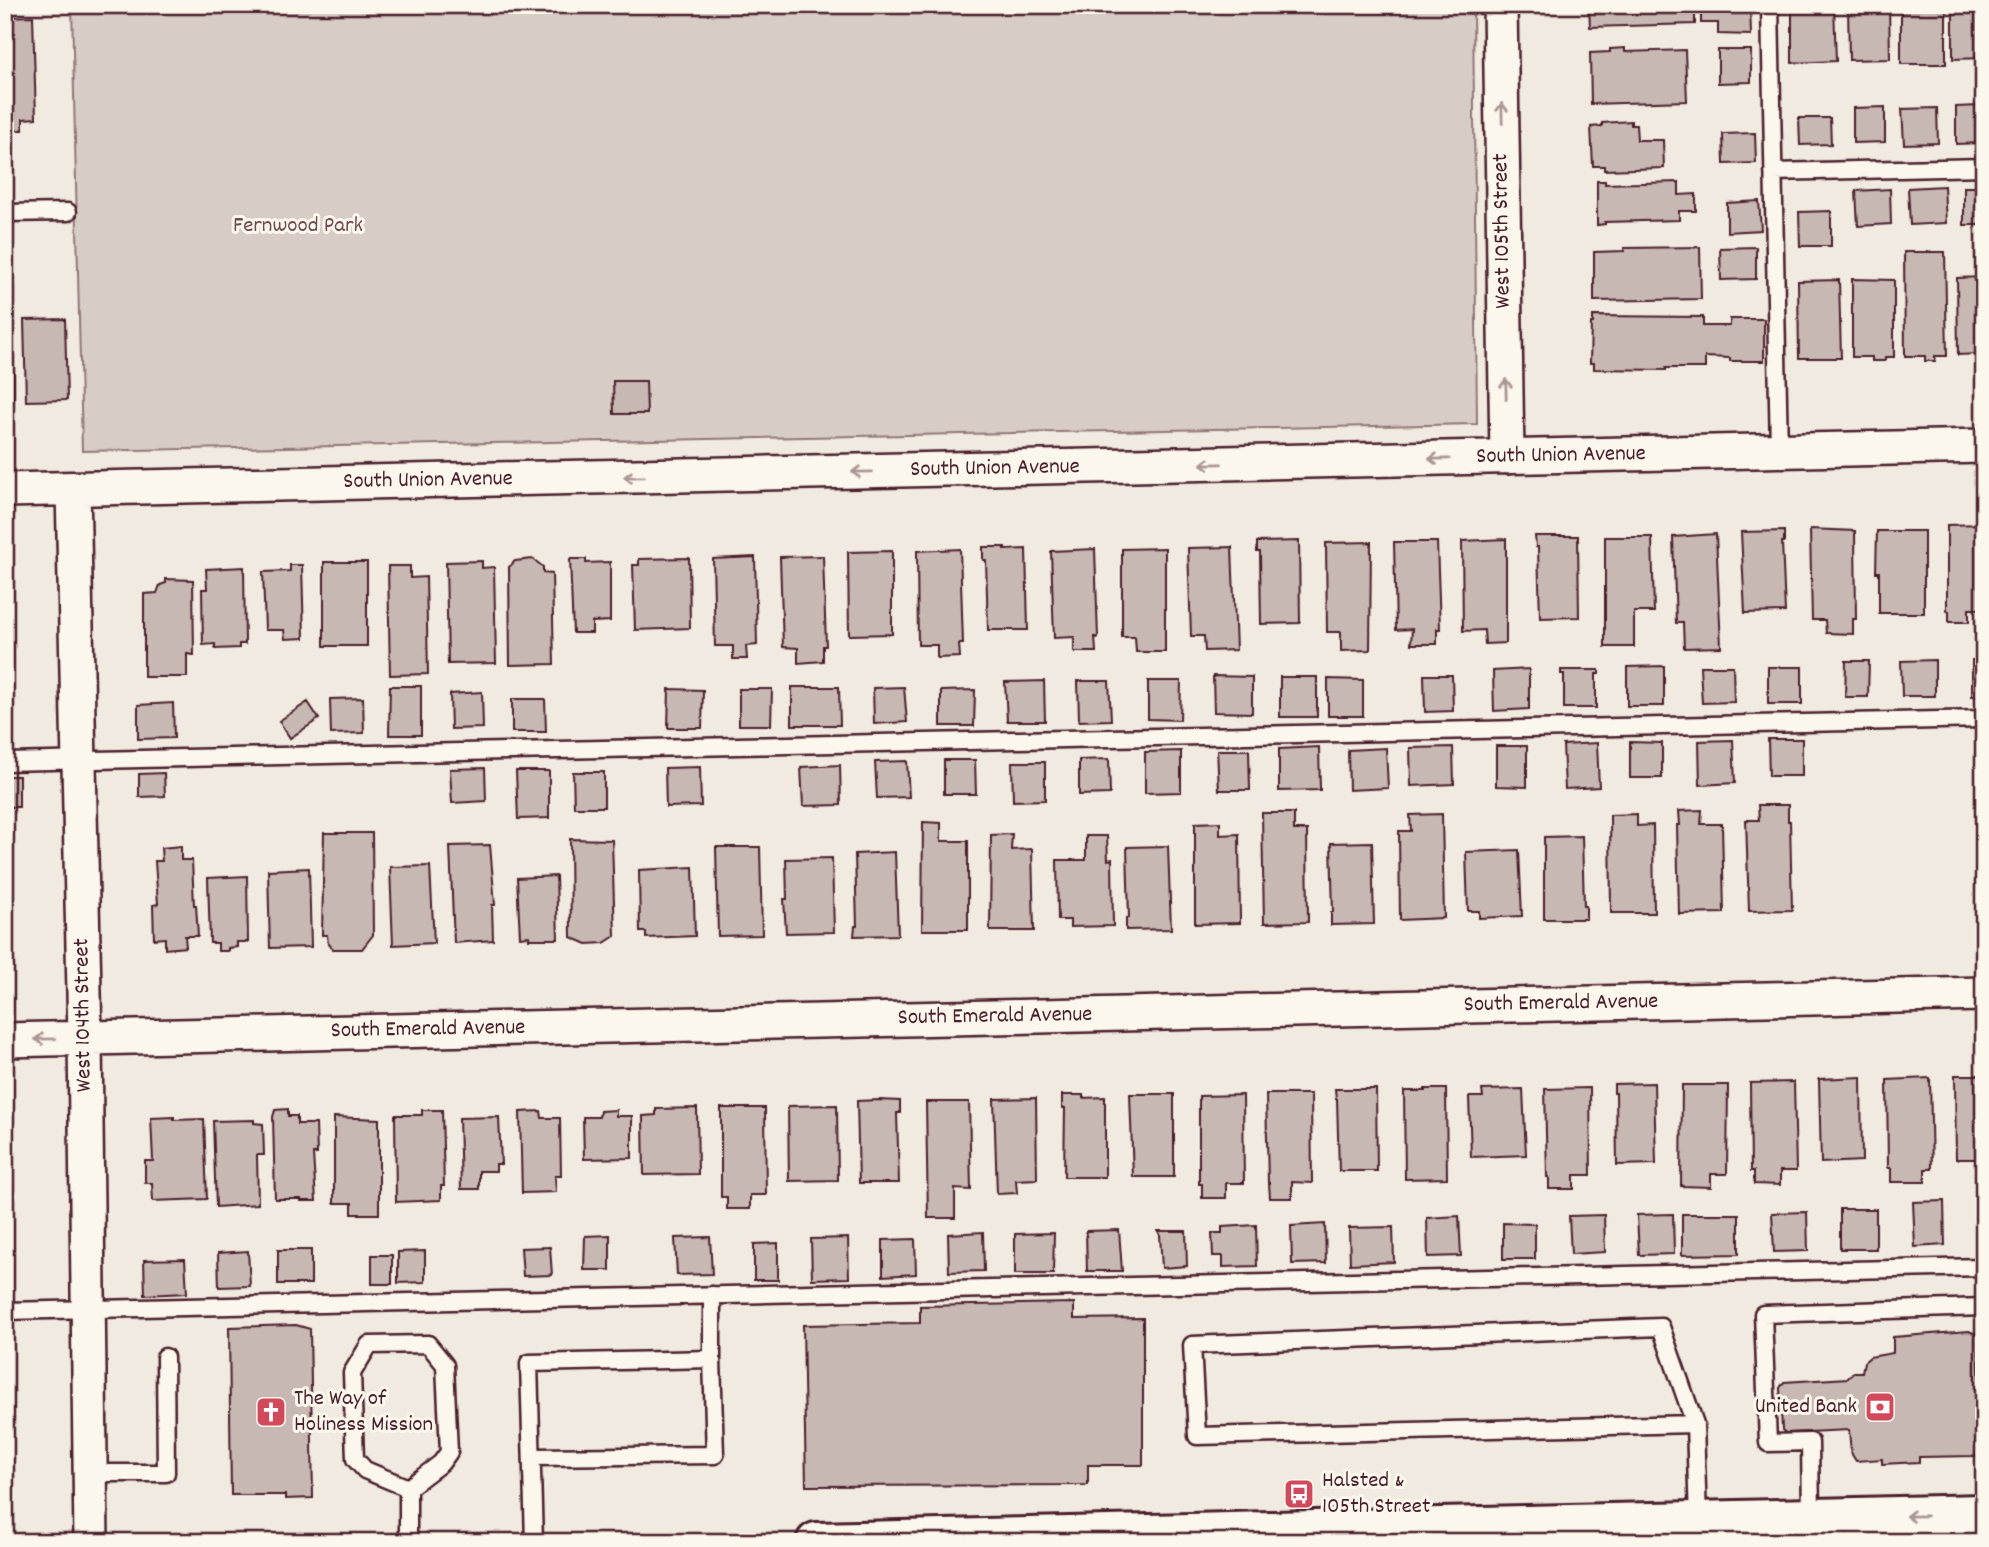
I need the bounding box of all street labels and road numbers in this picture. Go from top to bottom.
street label: West 105th Street [1485,153,1521,309]
street label: South Union Avenue [1476,438,1646,474]
street label: South Union Avenue [910,451,1080,487]
street label: South Union Avenue [343,463,513,499]
street label: West 104th Street [66,938,102,1092]
street label: South Emerald Avenue [1463,986,1659,1022]
street label: South Emerald Avenue [897,999,1093,1035]
street label: South Emerald Avenue [330,1012,526,1048]

